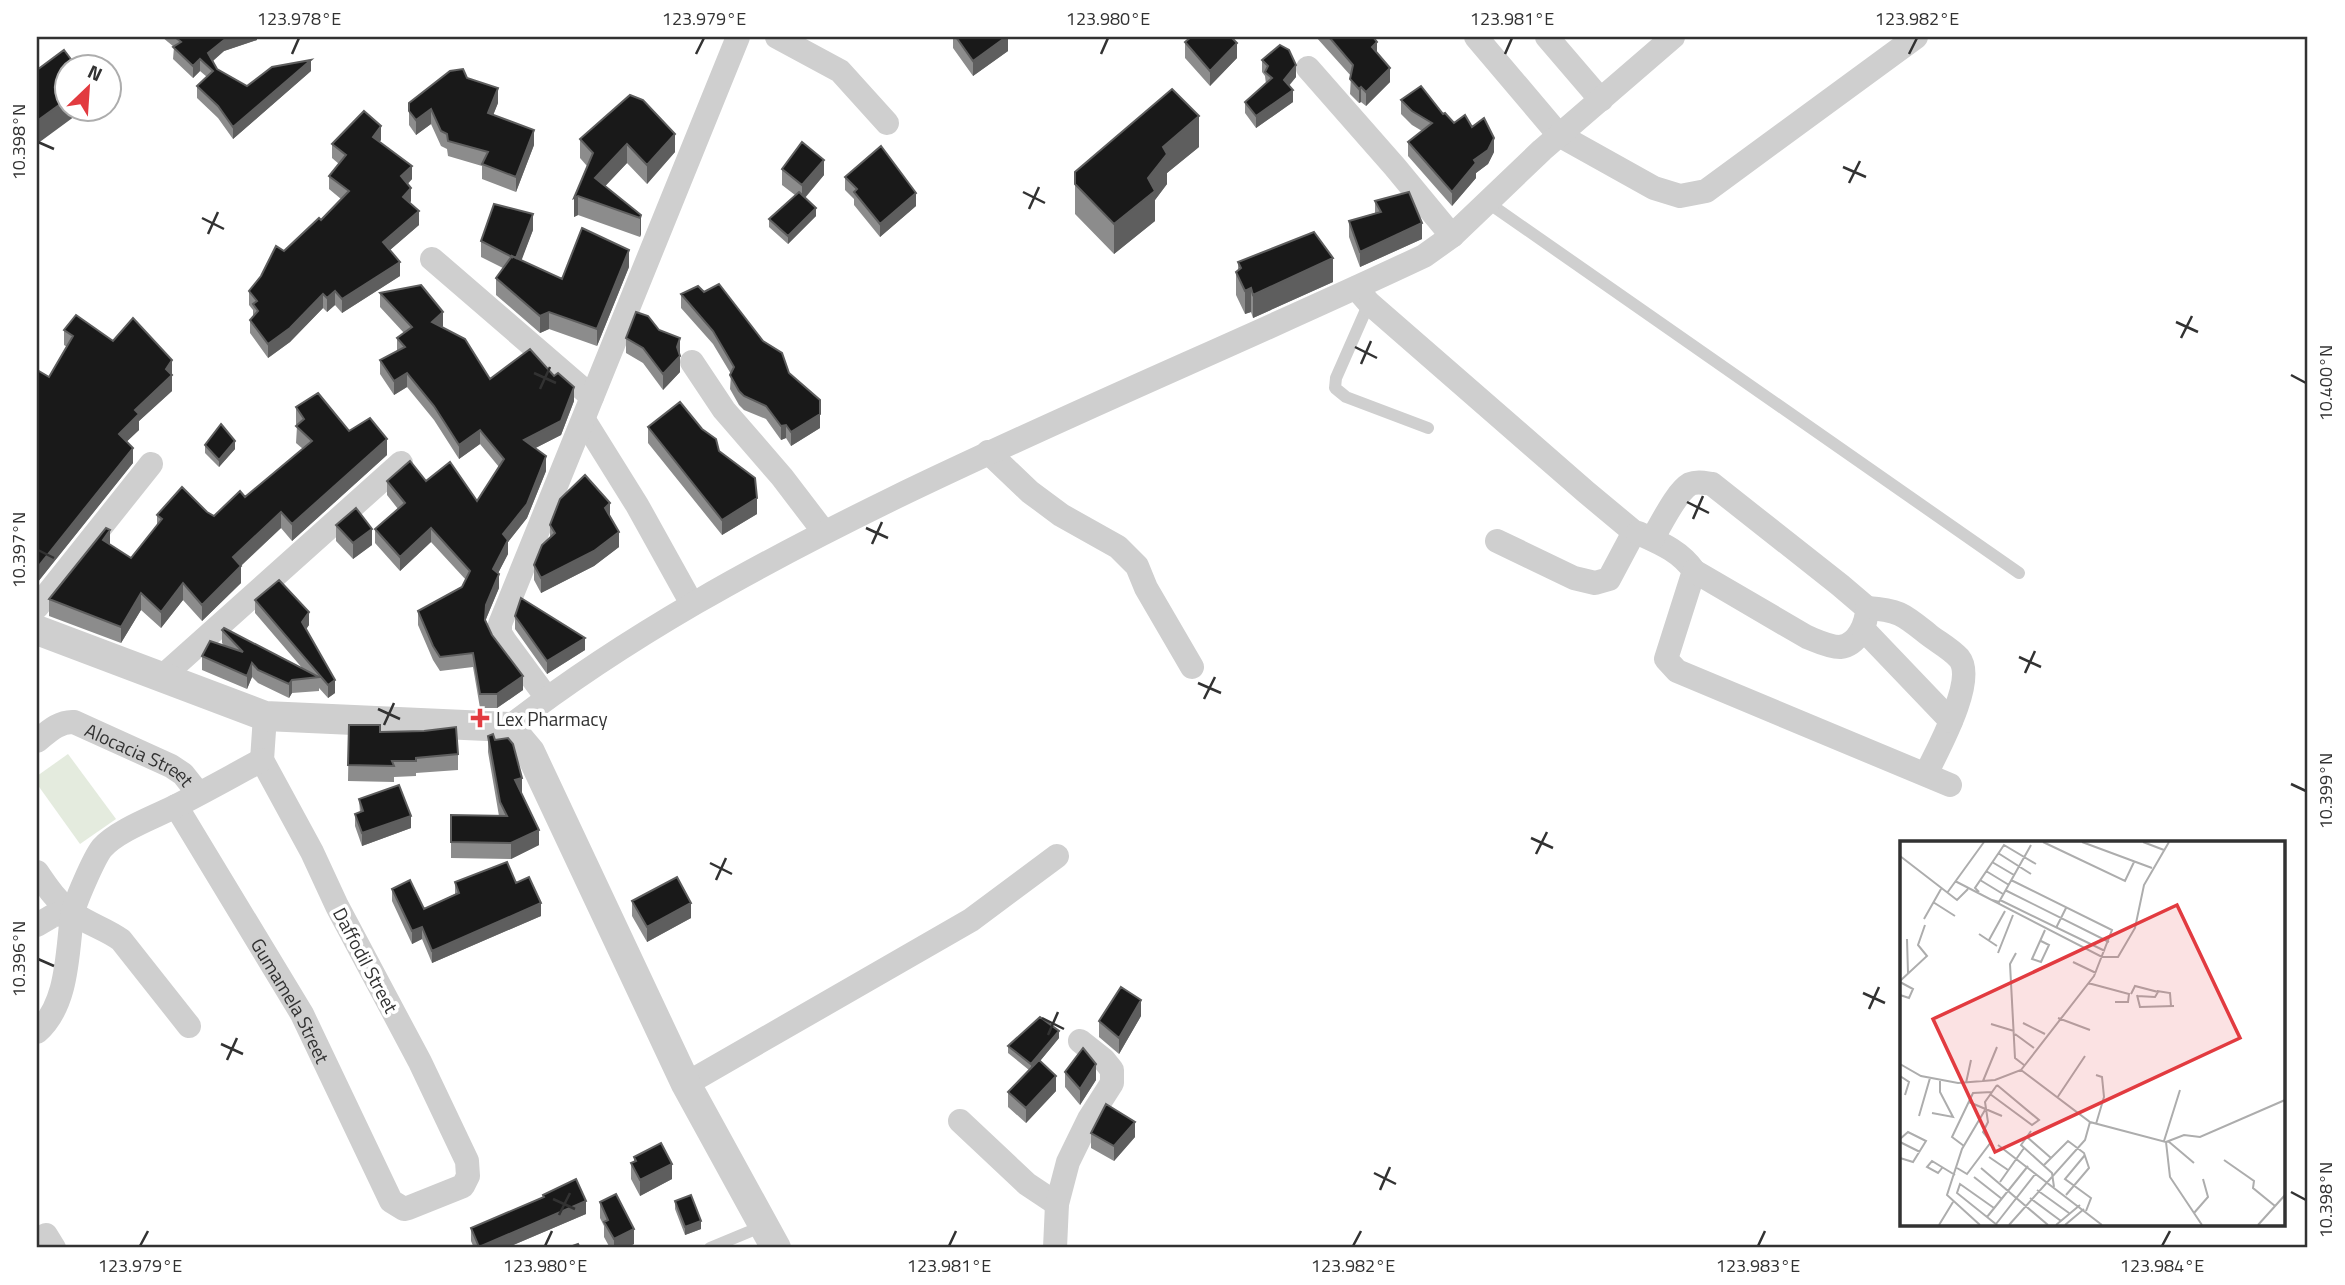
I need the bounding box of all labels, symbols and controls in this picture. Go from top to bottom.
text: 123.978°E [257,5,341,32]
text: 123.979°E [662,5,746,32]
text: 123.980°E [1066,5,1150,32]
text: 123.981°E [1470,5,1554,32]
text: 123.982°E [1875,5,1959,32]
north arrow [52,52,122,122]
text: N [83,56,107,88]
text: 10.398°N [5,104,32,180]
text: 10.400°N [2312,345,2339,421]
text: 10.397°N [5,512,32,588]
place label: Lex Pharmacy [496,704,608,733]
marker: Lex Pharmacy [470,708,490,728]
street label: Alocacia Street [81,715,202,792]
text: 10.399°N [2312,753,2339,829]
inset map [1900,841,2286,1226]
street label: Daffodil Street [326,902,406,1018]
text: 10.396°N [5,921,32,997]
street label: Gumamela Street [244,932,338,1068]
text: 10.398°N [2312,1162,2339,1238]
text: 123.979°E [98,1252,182,1279]
text: 123.980°E [503,1252,587,1279]
text: 123.981°E [907,1252,991,1279]
text: 123.982°E [1311,1252,1395,1279]
text: 123.983°E [1716,1252,1800,1279]
text: 123.984°E [2120,1252,2204,1279]

